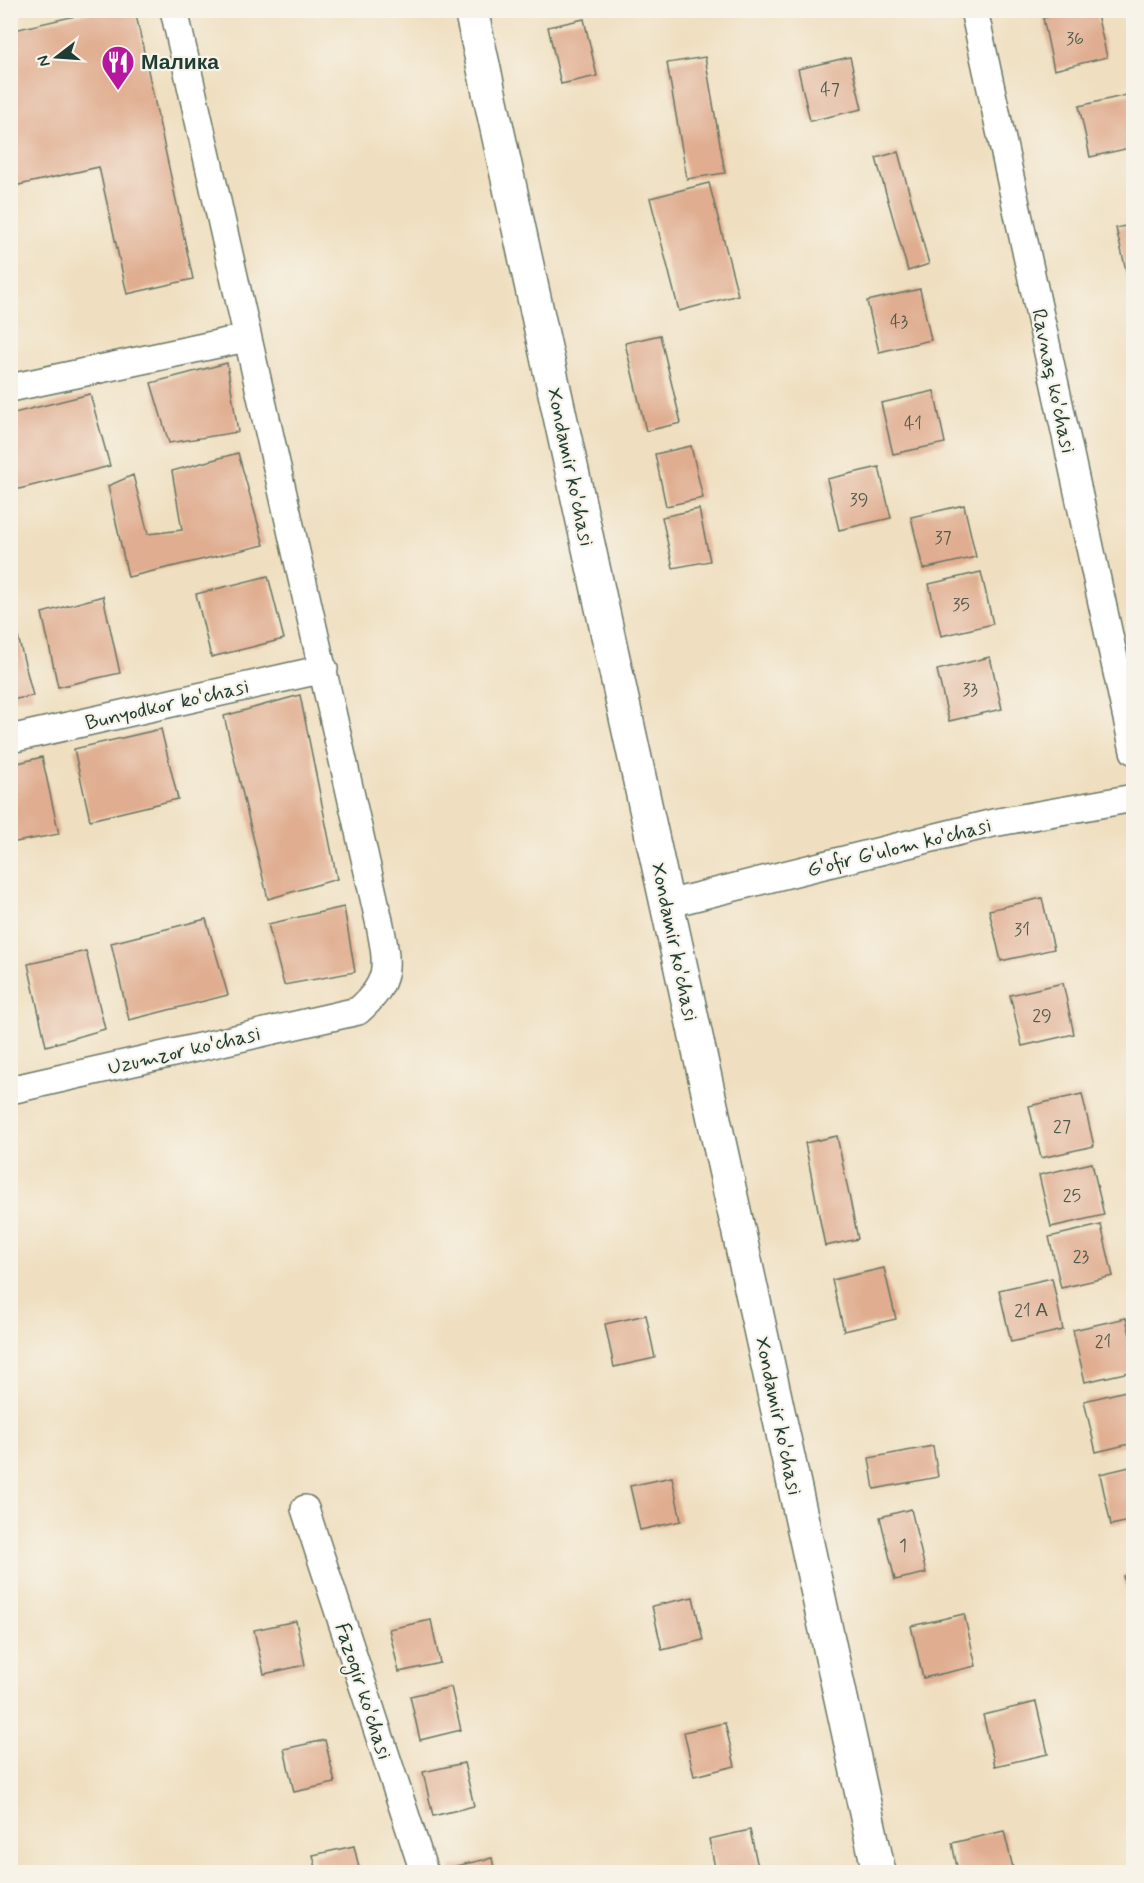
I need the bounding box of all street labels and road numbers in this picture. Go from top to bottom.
street label: Ravnaq ko'chasi [1024,306,1082,456]
street label: Xondamir ko'chasi [540,385,600,549]
street label: Bunyodkor ko'chasi [83,673,252,737]
street label: G'ofir G'ulom ko'chasi [804,812,994,884]
street label: Xondamir ko'chasi [644,860,704,1024]
street label: Uzumzor ko'chasi [105,1020,263,1082]
street label: Xondamir ko'chasi [748,1334,808,1498]
street label: Fazogir ko'chasi [327,1619,398,1764]

